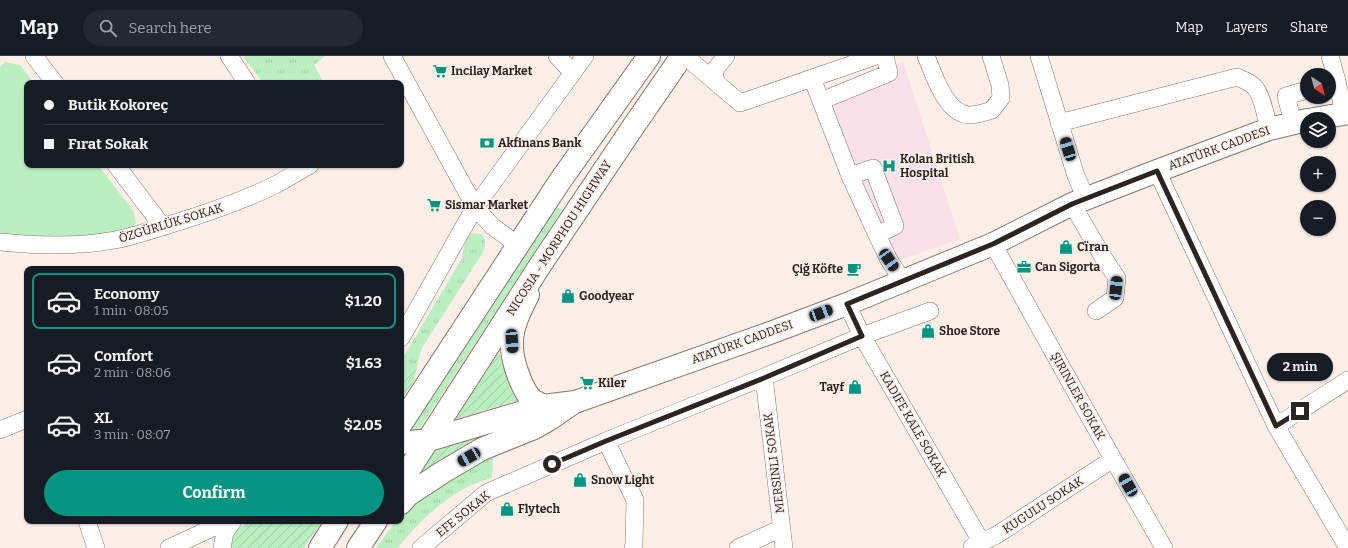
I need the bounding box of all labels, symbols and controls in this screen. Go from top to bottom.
search box [83,10,363,46]
text: Map [20,16,59,39]
icon: search [97,17,119,39]
text: Search here [129,19,212,37]
text: Map [1175,19,1203,36]
text: Layers [1225,19,1268,36]
text: Share [1290,19,1328,36]
supermarket icon: Incilay Market [432,63,448,79]
place label: Incilay Market [451,64,533,78]
north arrow [1300,68,1336,104]
map controls [1300,68,1336,236]
text: Butik Kokoreç [68,96,168,114]
button: layers [1300,112,1336,148]
street label: ATATÜRK CADDESI [1166,122,1272,173]
text: Fırat Sokak [68,135,148,153]
bank icon: Akfinans Bank [479,135,495,151]
place label: Akfinans Bank [498,136,582,150]
car [1059,136,1077,162]
place label: Kolan British Hospital [900,152,975,180]
button: + [1300,156,1336,192]
street label: NICOSIA - MORPHOU HIGHWAY [504,158,615,318]
hospital icon: Kolan British Hospital [881,158,897,174]
supermarket icon: Sismar Market [426,197,442,213]
place label: Sismar Market [445,198,528,212]
street label: ÖZGÜRLÜK SOKAK [117,199,225,246]
button: − [1300,200,1336,236]
shop icon: Cïran [1058,239,1074,255]
place label: Cïran [1077,240,1109,254]
car [877,247,901,273]
office icon: Can Sigorta [1016,259,1032,275]
place label: Can Sigorta [1035,260,1101,274]
cafe icon: Çiğ Köfte [846,261,862,277]
place label: Çiğ Köfte [792,262,843,276]
car [1109,275,1123,301]
icon: car [46,283,82,319]
text: Economy [94,285,160,303]
shop icon: Goodyear [560,288,576,304]
place label: Goodyear [579,289,634,303]
text: $1.20 [345,292,382,310]
text: 1 min · 08:05 [94,303,169,318]
car [808,303,834,323]
street label: ATATÜRK CADDESI [689,316,795,367]
shop icon: Shoe Store [920,323,936,339]
place label: Shoe Store [939,324,1001,338]
car [505,329,519,353]
icon: car [46,345,82,381]
text: Comfort [94,347,153,365]
street label: ŞIRINLER SOKAK [1048,350,1108,443]
callout: 2 min [1267,353,1333,381]
text: $1.63 [346,354,382,372]
text: 2 min [1283,359,1317,374]
text: 2 min · 08:06 [94,365,171,380]
street label: KADIFE KALE SOKAK [877,369,949,480]
supermarket icon: Kiler [579,375,595,391]
place label: Kiler [598,376,627,390]
shop icon: Tayf [847,379,863,395]
place label: Tayf [820,380,845,394]
route end [1291,402,1309,420]
icon: car [46,407,82,443]
text: XL [94,409,113,427]
street label: MERSINLI SOKAK [761,411,787,514]
text: $2.05 [344,416,382,434]
text: 3 min · 08:07 [94,427,170,442]
car [456,446,482,468]
route start [543,455,561,473]
button: Confirm [44,470,384,516]
shop icon: Snow Light [572,472,588,488]
car [1117,472,1139,498]
place label: Snow Light [591,473,654,487]
street label: KUGULU SOKAK [1000,473,1086,536]
street label: EFE SOKAK [433,488,493,540]
shop icon: Flytech [499,501,515,517]
place label: Flytech [518,502,560,516]

